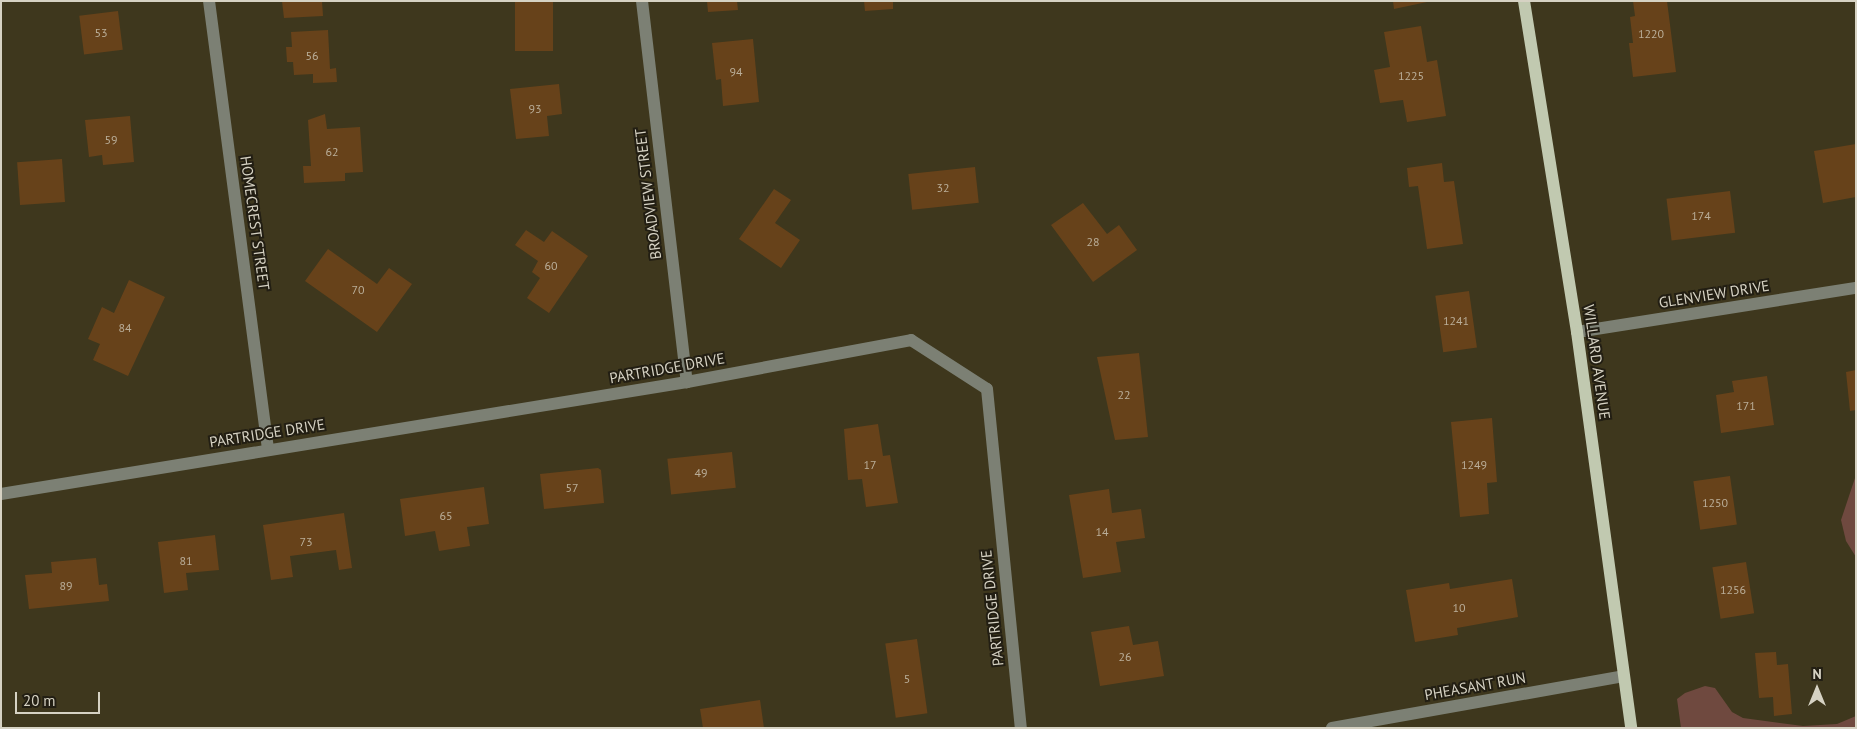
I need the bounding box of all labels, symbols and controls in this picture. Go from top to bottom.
house number: 53 [94,26,108,40]
house number: 1220 [1638,27,1664,41]
house number: 56 [305,49,319,63]
house number: 94 [729,65,743,79]
house number: 1225 [1398,69,1424,83]
house number: 93 [528,102,542,116]
street label: BROADVIEW STREET [631,127,665,261]
house number: 59 [104,133,118,147]
house number: 62 [325,145,339,159]
street label: HOMECREST STREET [237,155,273,291]
house number: 32 [936,181,950,195]
house number: 174 [1691,209,1711,223]
house number: 28 [1086,235,1100,249]
house number: 60 [544,259,558,273]
street label: GLENVIEW DRIVE [1657,276,1771,312]
house number: 70 [351,283,365,297]
street label: WILLARD AVENUE [1580,303,1614,421]
house number: 1241 [1443,314,1469,328]
house number: 84 [118,321,132,335]
street label: PARTRIDGE DRIVE [608,349,726,387]
house number: 22 [1117,388,1131,402]
house number: 171 [1736,399,1756,413]
street label: PARTRIDGE DRIVE [208,415,326,451]
house number: 17 [863,458,877,472]
house number: 1249 [1461,458,1487,472]
house number: 49 [694,466,708,480]
house number: 57 [565,481,579,495]
house number: 1250 [1702,496,1728,510]
house number: 65 [439,509,453,523]
house number: 14 [1095,525,1109,539]
house number: 73 [299,535,313,549]
street label: PARTRIDGE DRIVE [977,549,1007,667]
house number: 81 [179,554,193,568]
house number: 89 [59,579,73,593]
house number: 1256 [1720,583,1746,597]
house number: 10 [1452,601,1466,615]
house number: 26 [1118,650,1132,664]
north arrow [1792,664,1842,714]
text: N [1812,665,1822,683]
street label: PHEASANT RUN [1423,668,1527,704]
house number: 5 [904,672,910,686]
scale bar [18,682,102,714]
text: 20 m [23,691,56,710]

